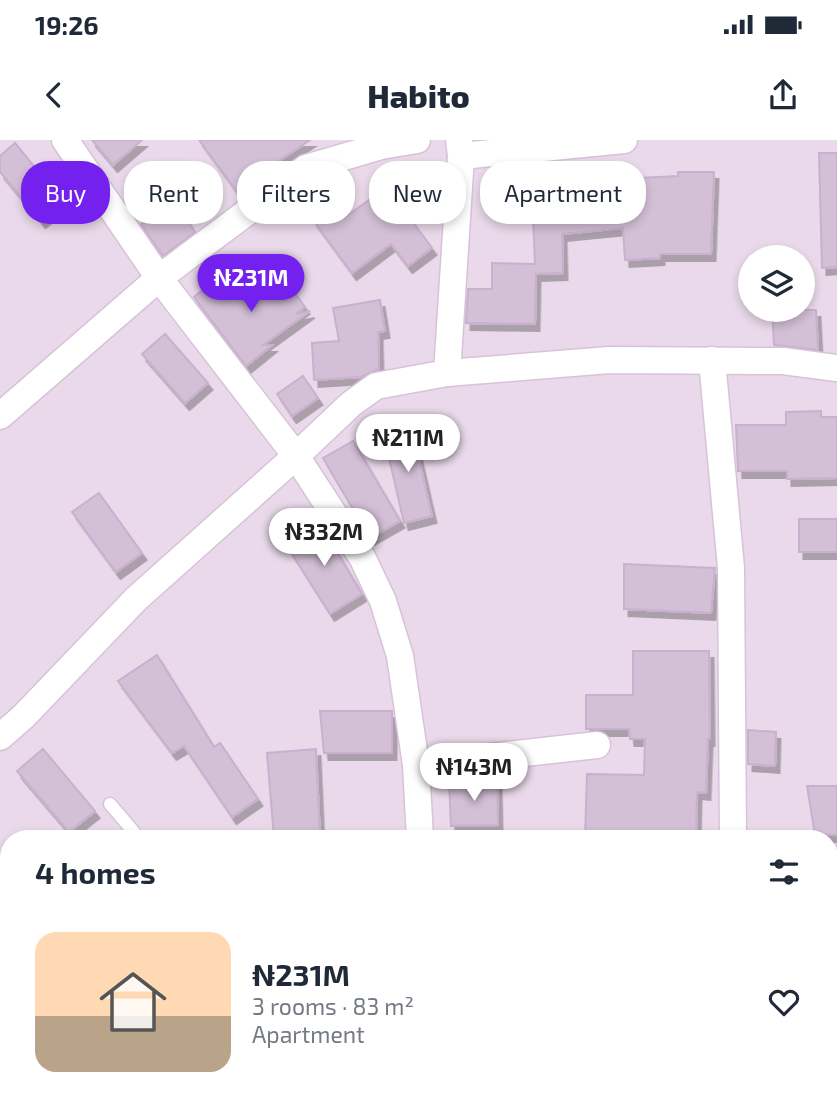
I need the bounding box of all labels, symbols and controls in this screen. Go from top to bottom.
text: 19:26 [35,9,99,40]
icon: back [35,76,73,114]
text: Habito [367,76,470,114]
icon: share [764,76,802,114]
chip: Buy [21,161,110,224]
chip: Rent [124,161,223,224]
chip: Filters [237,161,355,224]
chip: New [369,161,466,224]
chip: Apartment [480,161,646,224]
map controls [738,245,815,322]
button: layers [738,245,815,322]
pin: ₦231M [202,254,300,314]
text: ₦231M [213,263,289,291]
pin: ₦211M [359,414,457,474]
text: ₦211M [372,423,444,451]
pin: ₦332M [275,508,373,568]
text: ₦332M [285,517,363,545]
pin: ₦143M [425,744,523,803]
text: ₦143M [436,752,512,780]
icon: filters [765,853,803,891]
text: 4 homes [35,854,156,890]
text: ₦231M [252,956,350,992]
icon: home [91,960,175,1044]
icon: heart [765,983,803,1021]
text: 3 rooms · 83 m² [252,992,414,1020]
text: Apartment [252,1020,365,1048]

